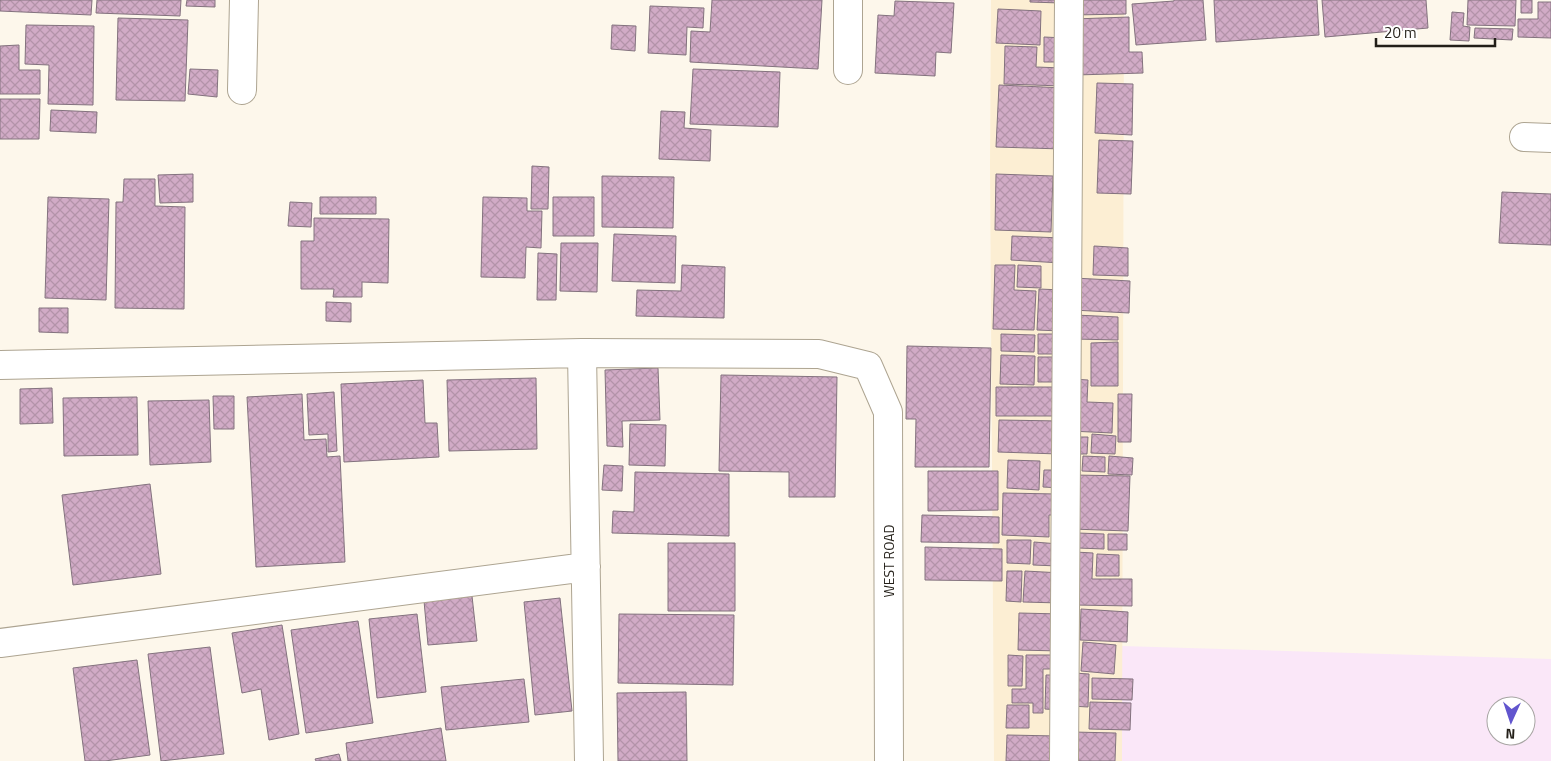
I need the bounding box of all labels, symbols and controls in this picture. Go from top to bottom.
scale bar [1376,15,1495,47]
text: 20 m [1384,21,1417,44]
street label: WEST ROAD [878,524,899,598]
north arrow [1486,696,1536,746]
text: N [1505,724,1516,745]

